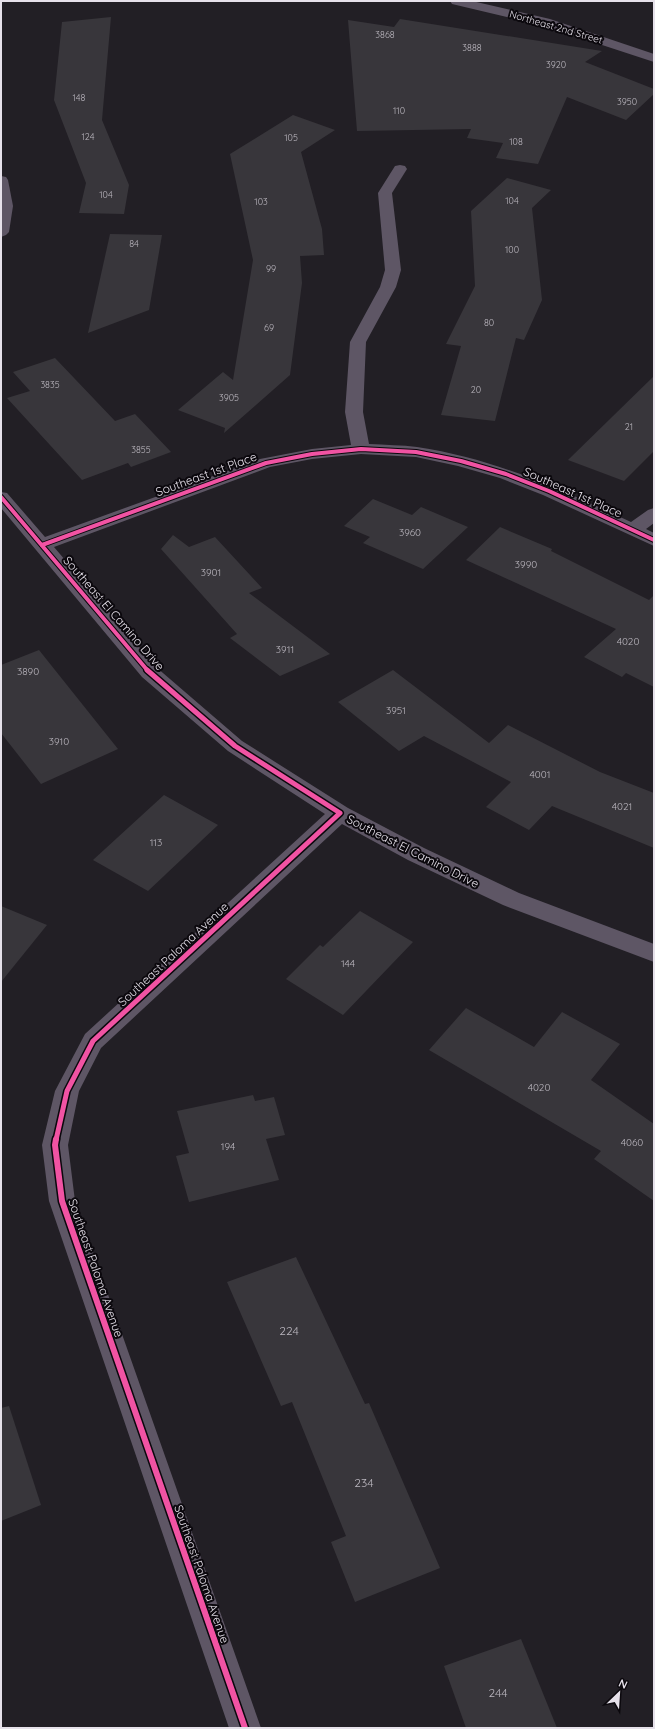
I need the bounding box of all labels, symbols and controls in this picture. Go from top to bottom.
street label: Northeast 2nd Street [508,7,605,47]
house number: 3868 [375,29,395,40]
house number: 3888 [462,42,482,53]
house number: 3920 [546,59,566,70]
house number: 148 [73,92,86,103]
house number: 3950 [617,96,637,107]
house number: 110 [393,105,405,116]
house number: 124 [82,131,95,142]
house number: 105 [284,132,298,143]
house number: 108 [509,136,523,147]
house number: 104 [99,189,113,200]
house number: 104 [505,195,519,206]
house number: 103 [254,196,268,207]
house number: 84 [129,238,139,249]
house number: 100 [505,244,519,255]
house number: 99 [266,263,276,274]
house number: 80 [484,317,494,328]
house number: 69 [264,322,274,333]
house number: 3835 [40,379,60,390]
house number: 20 [471,384,481,395]
house number: 3905 [219,392,239,403]
house number: 21 [625,421,633,432]
house number: 3855 [131,444,151,455]
street label: Southeast 1st Place [153,449,259,499]
street label: Southeast 1st Place [521,464,625,521]
house number: 3960 [399,526,421,539]
street label: Southeast El Camino Drive [60,553,168,673]
house number: 3990 [515,558,537,571]
house number: 3901 [201,566,221,579]
house number: 4020 [617,635,639,648]
house number: 3911 [276,643,294,656]
house number: 3890 [17,665,39,678]
house number: 3951 [386,704,406,717]
house number: 3910 [49,735,69,748]
house number: 4001 [530,768,550,781]
house number: 4021 [612,800,632,813]
street label: Southeast El Camino Drive [344,811,482,891]
house number: 113 [150,836,162,849]
street label: Southeast Paloma Avenue [115,899,232,1009]
house number: 144 [341,957,355,970]
house number: 4020 [528,1081,550,1094]
house number: 4060 [621,1136,643,1149]
house number: 194 [221,1140,235,1153]
street label: Southeast Paloma Avenue [65,1197,127,1339]
house number: 224 [279,1323,299,1338]
house number: 234 [354,1475,374,1490]
street label: Southeast Paloma Avenue [171,1503,233,1645]
north arrow [599,1673,639,1713]
text: N [617,1676,630,1692]
house number: 244 [488,1685,508,1700]

